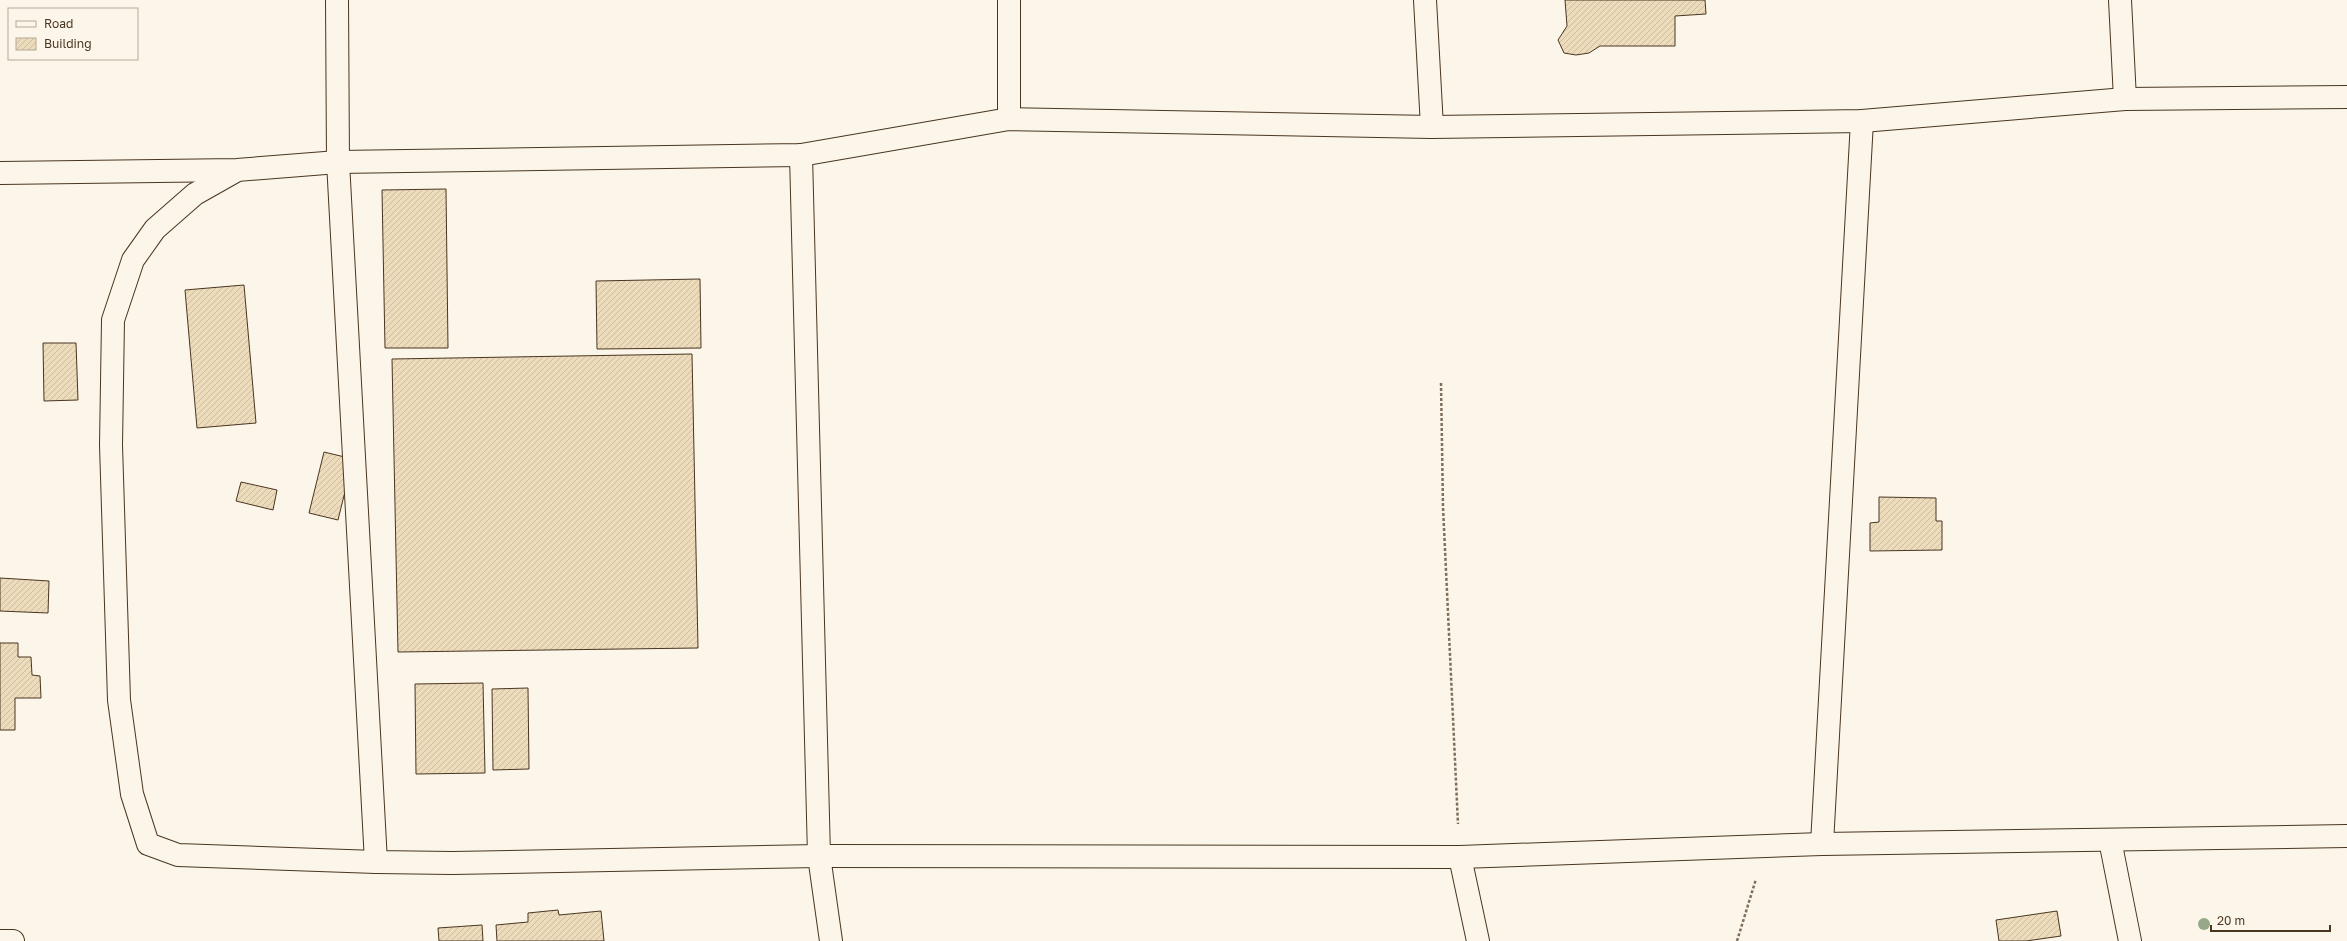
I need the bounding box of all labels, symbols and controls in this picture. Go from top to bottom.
legend [8,8,138,60]
text: Road [44,16,73,31]
text: Building [44,36,92,51]
scale bar [2211,907,2330,933]
text: 20 m [2217,913,2245,928]

